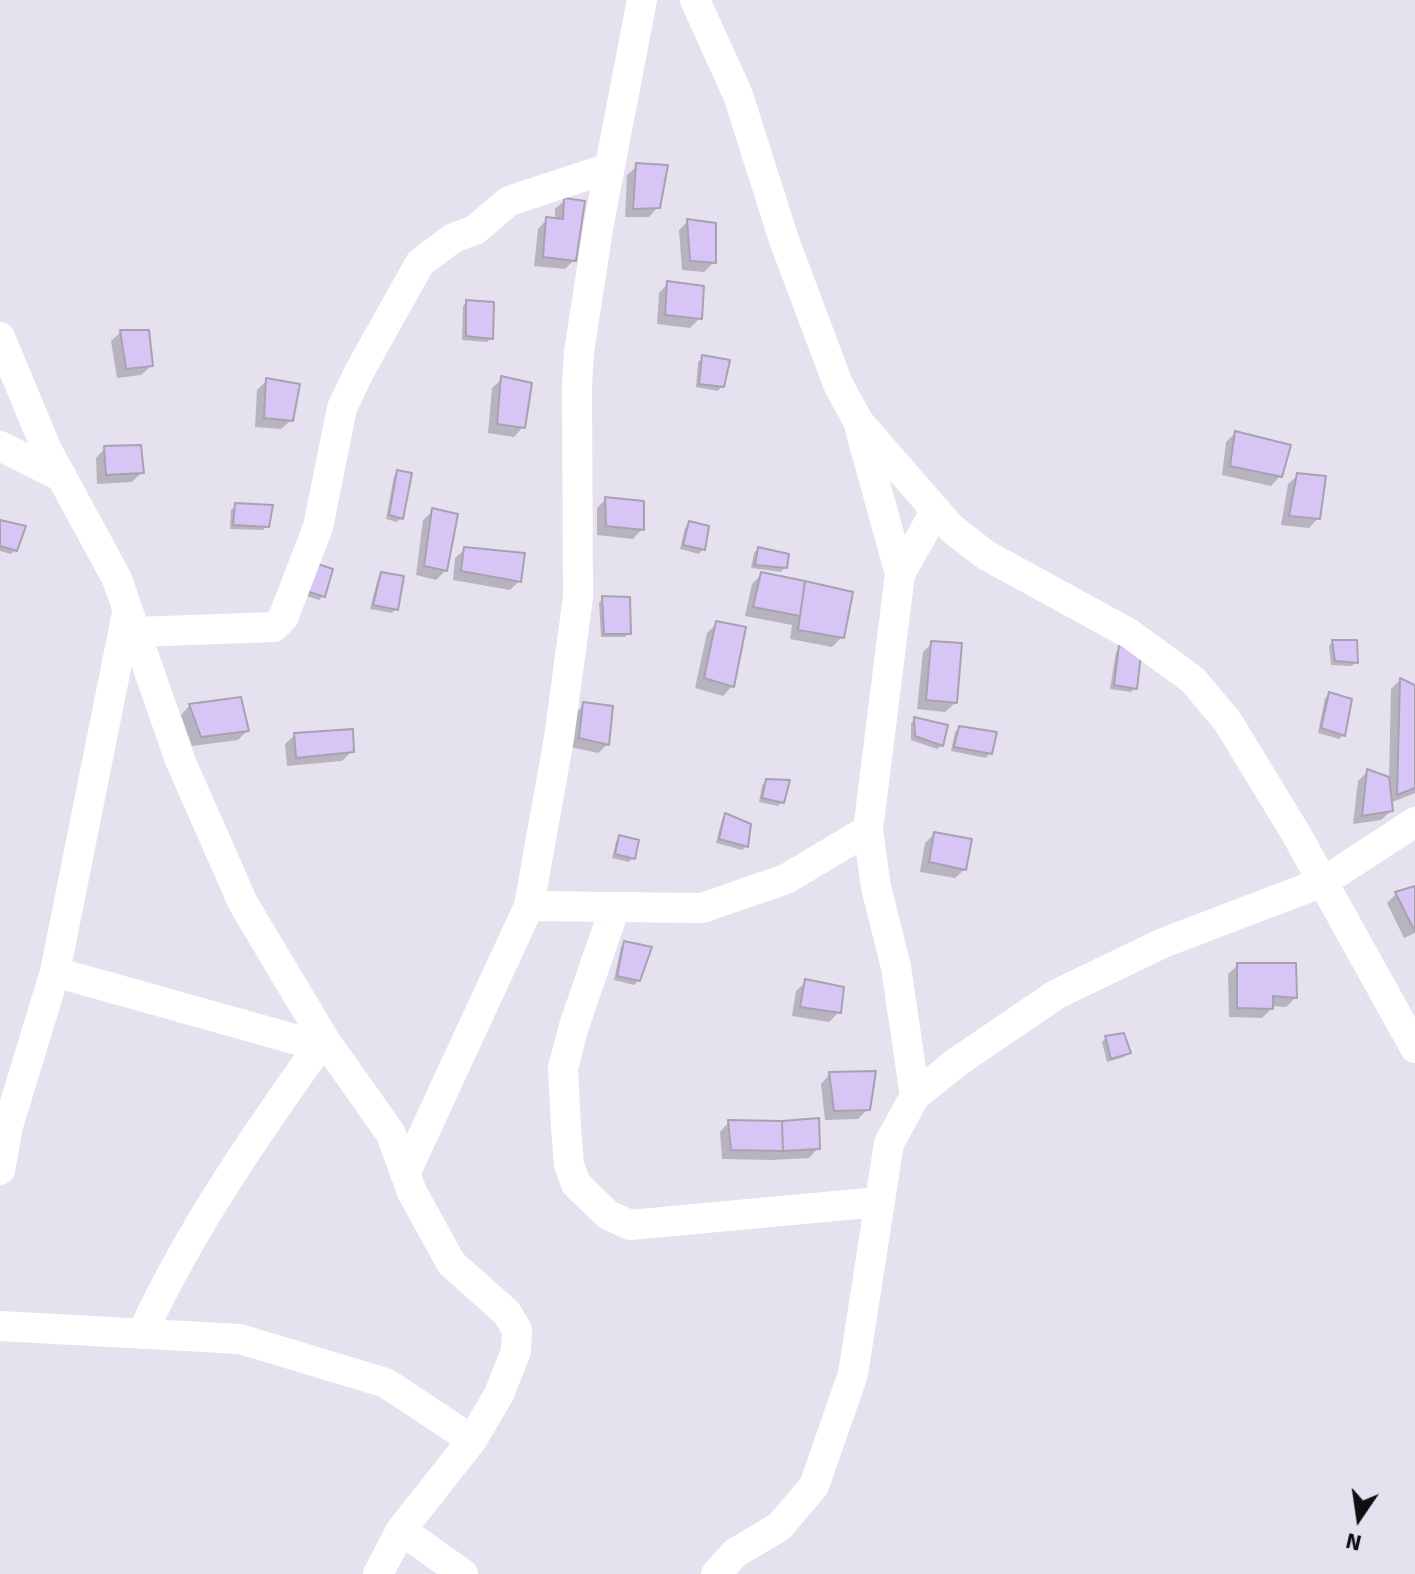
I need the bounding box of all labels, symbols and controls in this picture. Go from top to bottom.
north arrow [1319,1478,1399,1558]
text: N [1343,1527,1364,1557]

